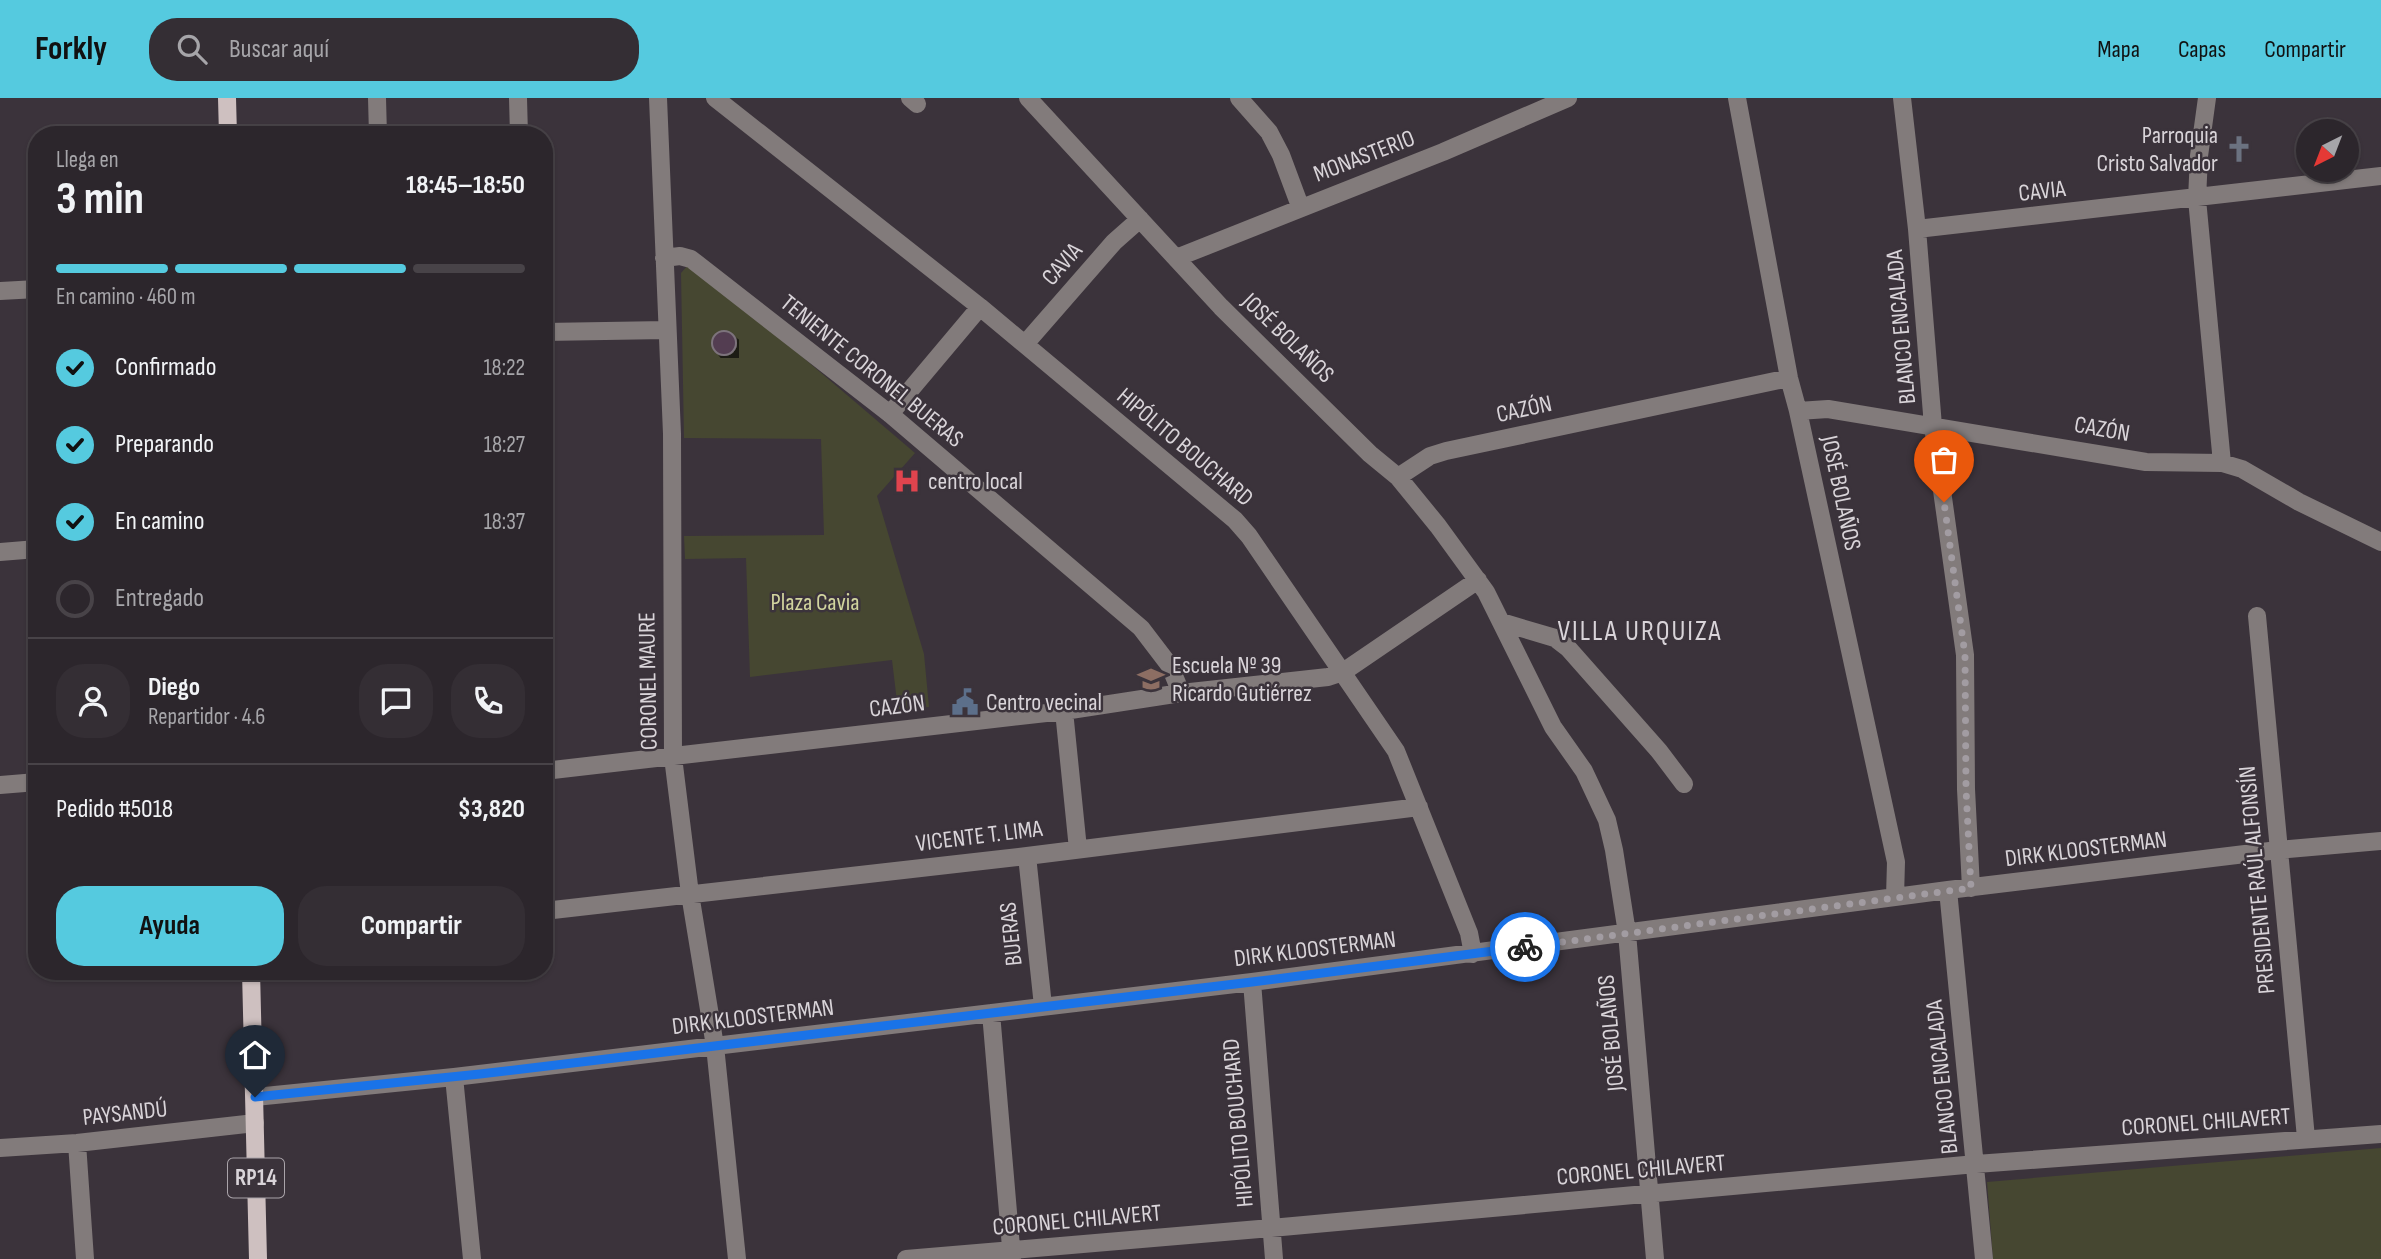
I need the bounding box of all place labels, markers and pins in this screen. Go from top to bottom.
place label: Parroquia Cristo Salvador [2097,121,2218,178]
church icon: Parroquia Cristo Salvador [2224,134,2254,164]
pin [1914,430,1974,502]
hospital icon: centro local [892,466,922,496]
place label: centro local [928,467,1023,496]
place label: Escuela Nº 39 Ricardo Gutiérrez [1172,651,1312,708]
school or university icon: Escuela Nº 39 Ricardo Gutiérrez [1136,664,1166,694]
public building icon: Centro vecinal [950,687,980,717]
place label: Centro vecinal [986,688,1102,717]
pin [225,1025,285,1097]

